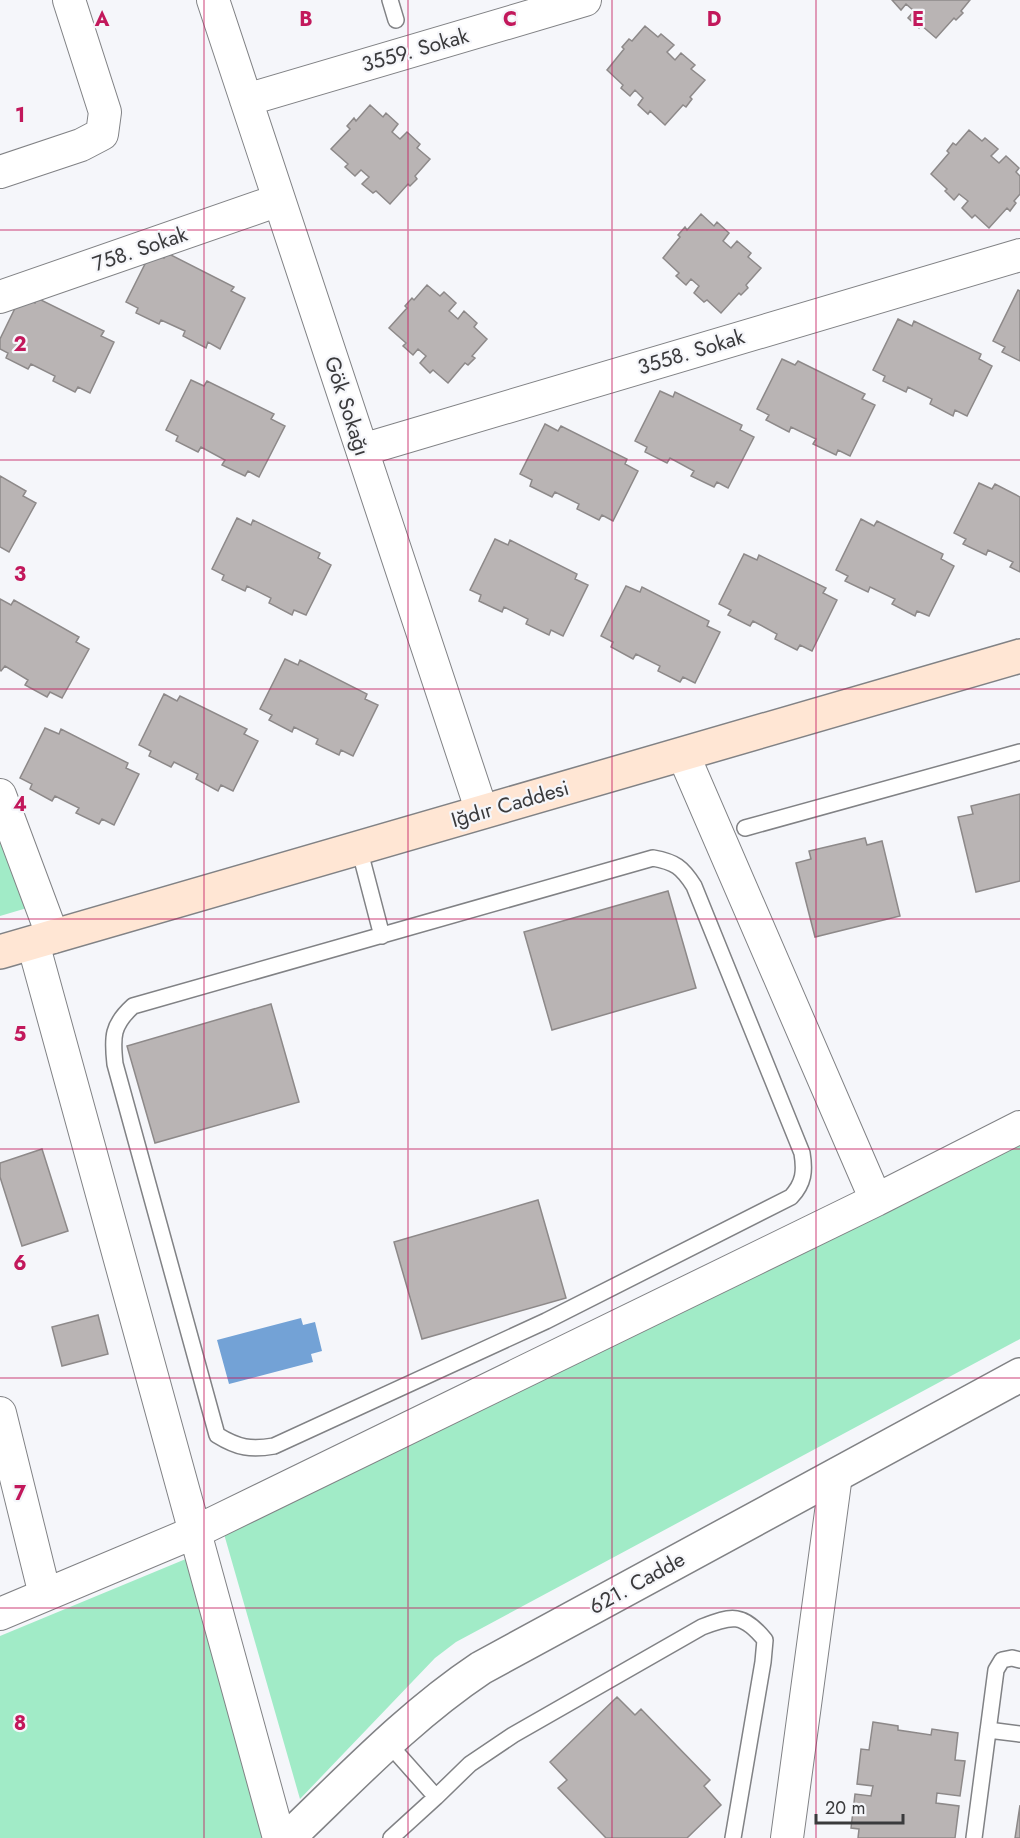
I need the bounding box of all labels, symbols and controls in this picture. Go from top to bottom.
text: A [94,5,110,34]
text: B [299,5,313,34]
text: C [503,5,517,34]
text: D [707,5,721,34]
text: E [912,5,924,34]
street label: 3559. Sokak [358,20,473,80]
text: 1 [15,101,25,130]
street label: 758. Sokak [89,219,192,279]
street label: 3558. Sokak [634,321,749,382]
text: 2 [13,330,27,359]
street label: Gök Sokağı [317,352,377,460]
text: 3 [14,560,26,589]
street label: Iğdır Caddesi [448,773,572,835]
text: 4 [13,790,27,819]
text: 5 [14,1020,27,1049]
text: 6 [13,1249,27,1278]
text: 7 [14,1479,27,1508]
street label: 621. Cadde [584,1544,690,1622]
text: 8 [14,1709,26,1738]
scale bar [816,1787,903,1825]
text: 20 m [825,1795,865,1821]

